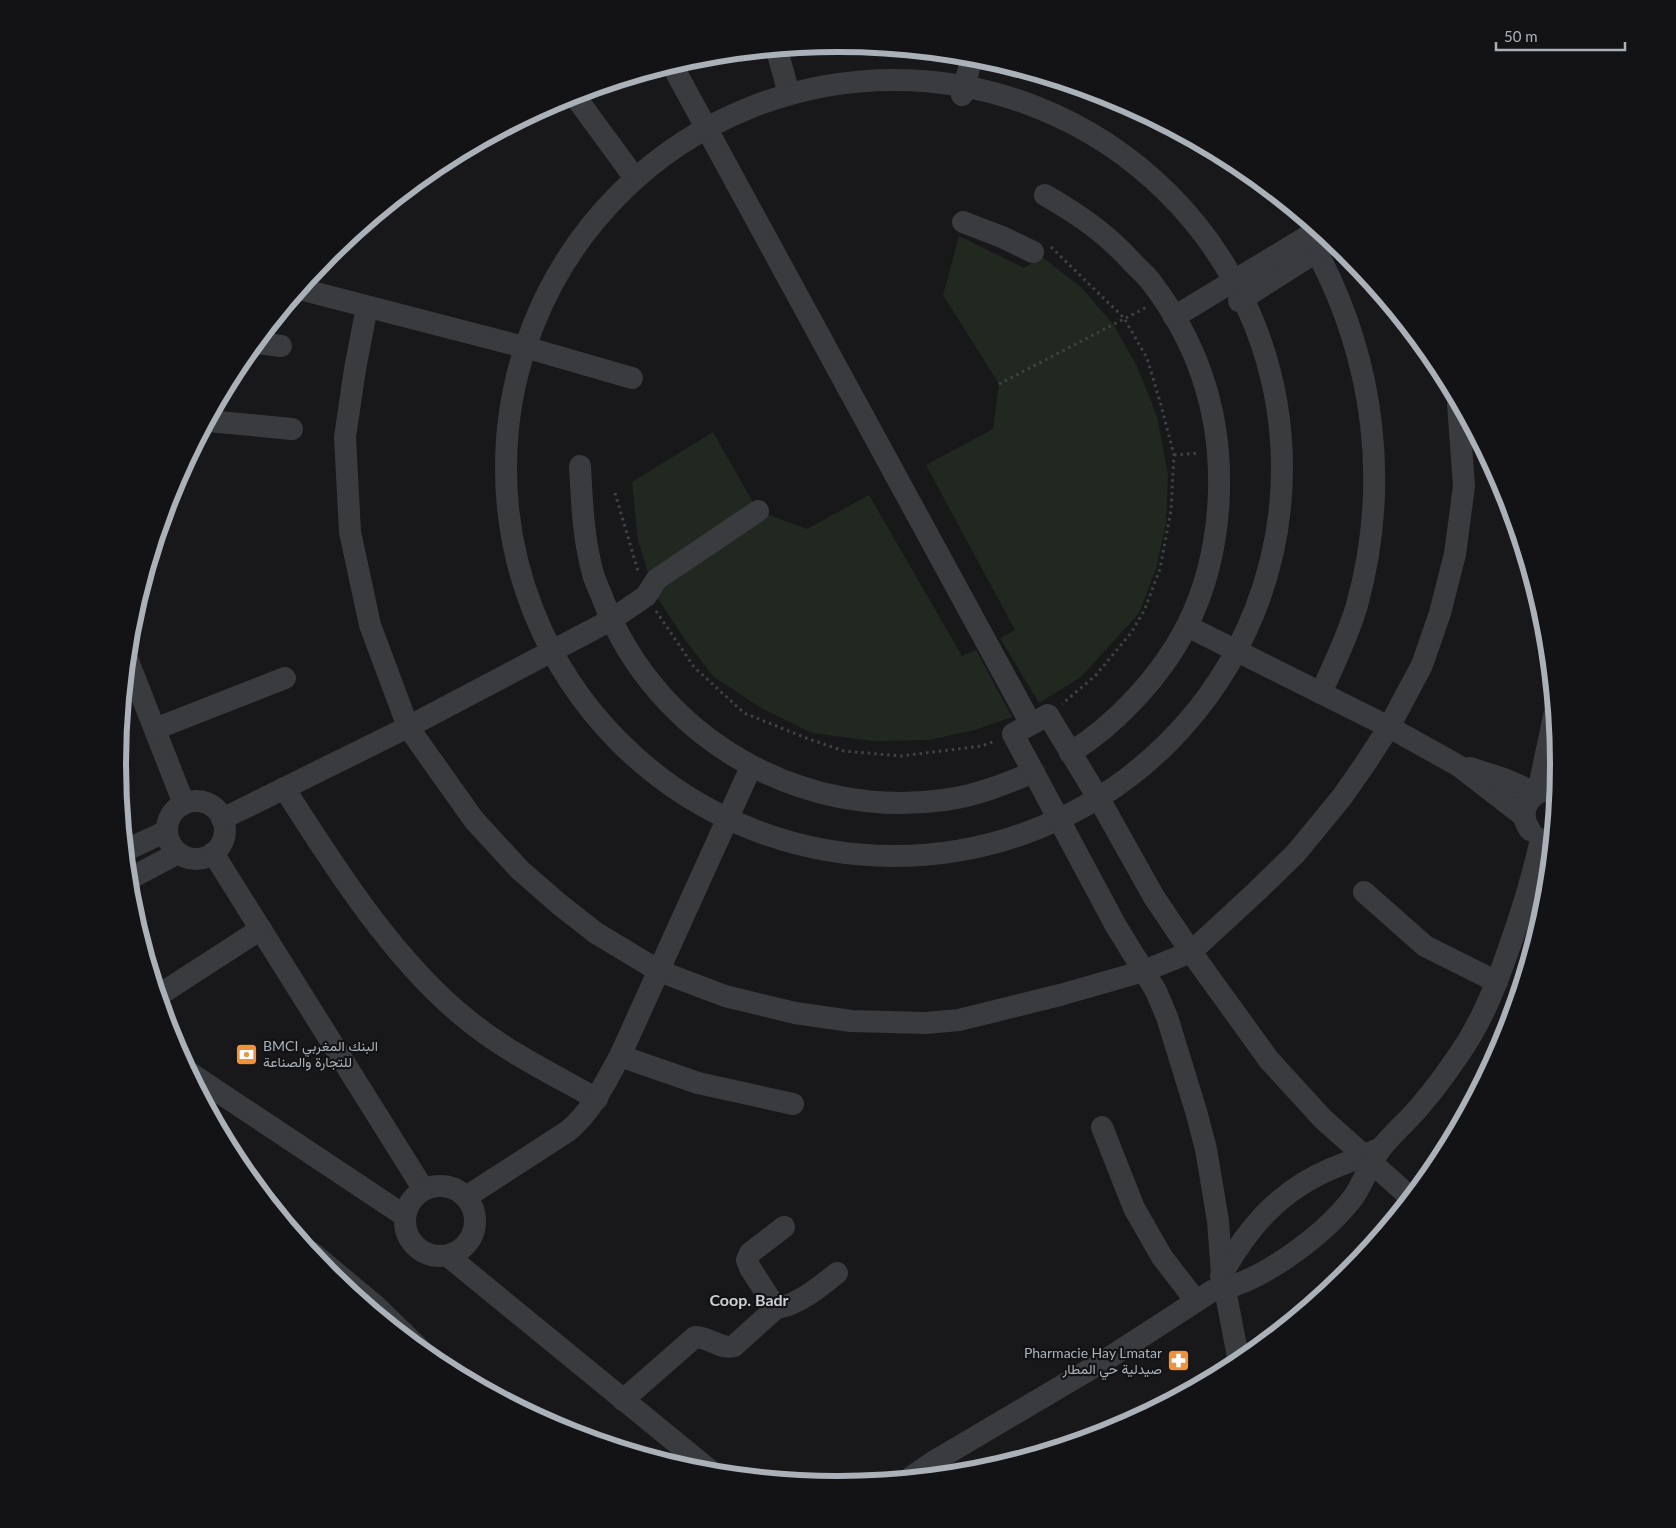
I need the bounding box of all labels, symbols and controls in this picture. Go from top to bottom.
scale bar [1496,20,1625,52]
text: 50 m [1504,27,1538,45]
place label: BMCI البنك المغربي للتجارة والصناعة [263,1037,378,1071]
bank icon: BMCI البنك المغربي للتجارة والصناعة [235,1042,259,1066]
district label: Coop. Badr [709,1290,789,1309]
place label: Pharmacie Hay Lmatar صيدلية حي المطار [1024,1344,1162,1381]
pharmacy icon: Pharmacie Hay Lmatar صيدلية حي المطار [1166,1349,1190,1373]

